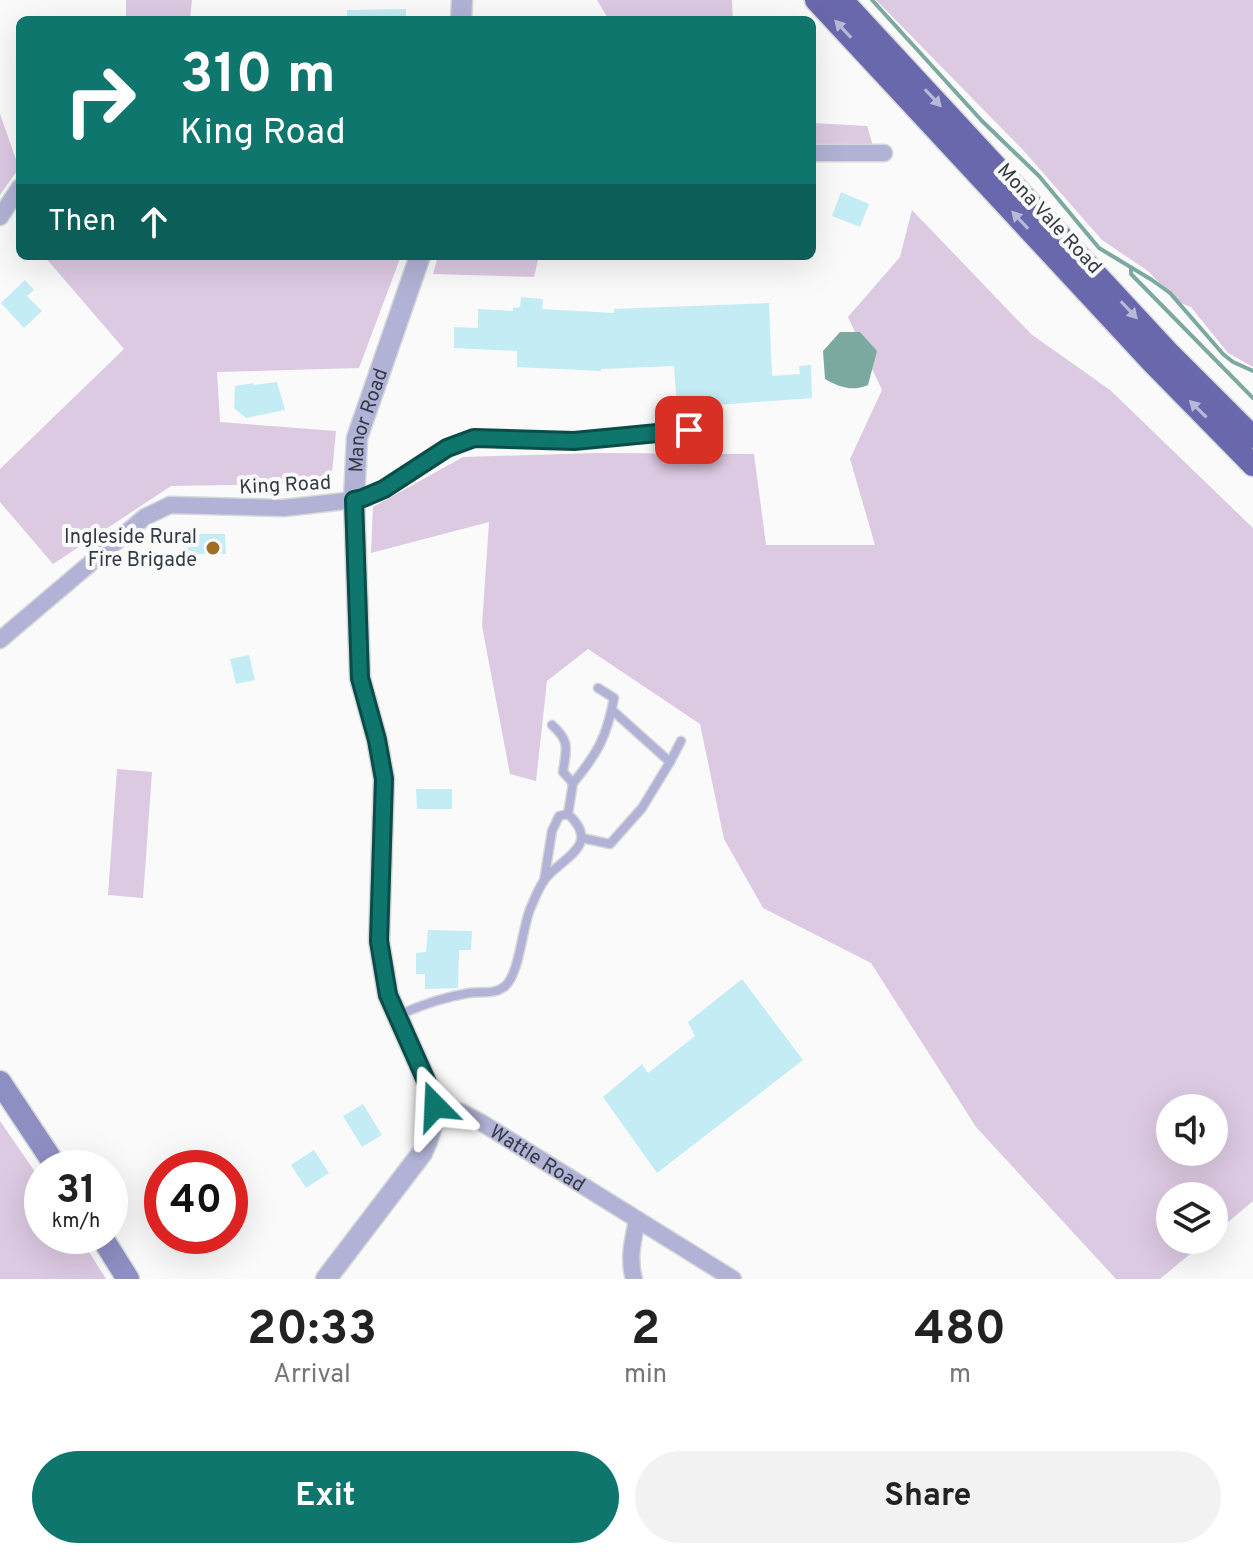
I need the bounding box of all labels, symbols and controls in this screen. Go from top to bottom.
one-way arrow [835,20,853,39]
text: 310 m [180,42,336,112]
icon: right [48,48,152,152]
one-way arrow [924,89,942,108]
text: King Road [180,111,346,157]
street label: Mona Vale Road [991,159,1107,280]
icon: ahead [132,200,176,244]
text: Then [48,204,116,241]
one-way arrow [1011,211,1029,230]
one-way arrow [1119,300,1137,319]
street label: Manor Road [344,365,395,473]
pin [655,396,723,464]
one-way arrow [1189,400,1208,419]
icon: arrive [667,408,711,452]
street label: King Road [238,471,332,501]
place label: Ingleside Rural Fire Brigade [64,525,197,574]
marker: Ingleside Rural Fire Brigade [204,539,222,557]
position arrow [393,1064,477,1148]
map controls [1156,1094,1228,1254]
button: sound [1156,1094,1228,1166]
street label: Wattle Road [484,1120,589,1199]
speed limit sign: 40 [144,1150,248,1254]
text: 31 [56,1167,96,1217]
button: layers [1156,1182,1228,1254]
text: km/h [52,1209,100,1235]
text: 20:33 [247,1301,377,1361]
text: 2 [631,1301,660,1361]
text: 480 [914,1301,1006,1361]
text: Arrival [273,1359,351,1392]
text: min [624,1359,667,1392]
text: m [949,1359,971,1392]
button: Exit [32,1451,619,1543]
button: Share [635,1451,1221,1543]

